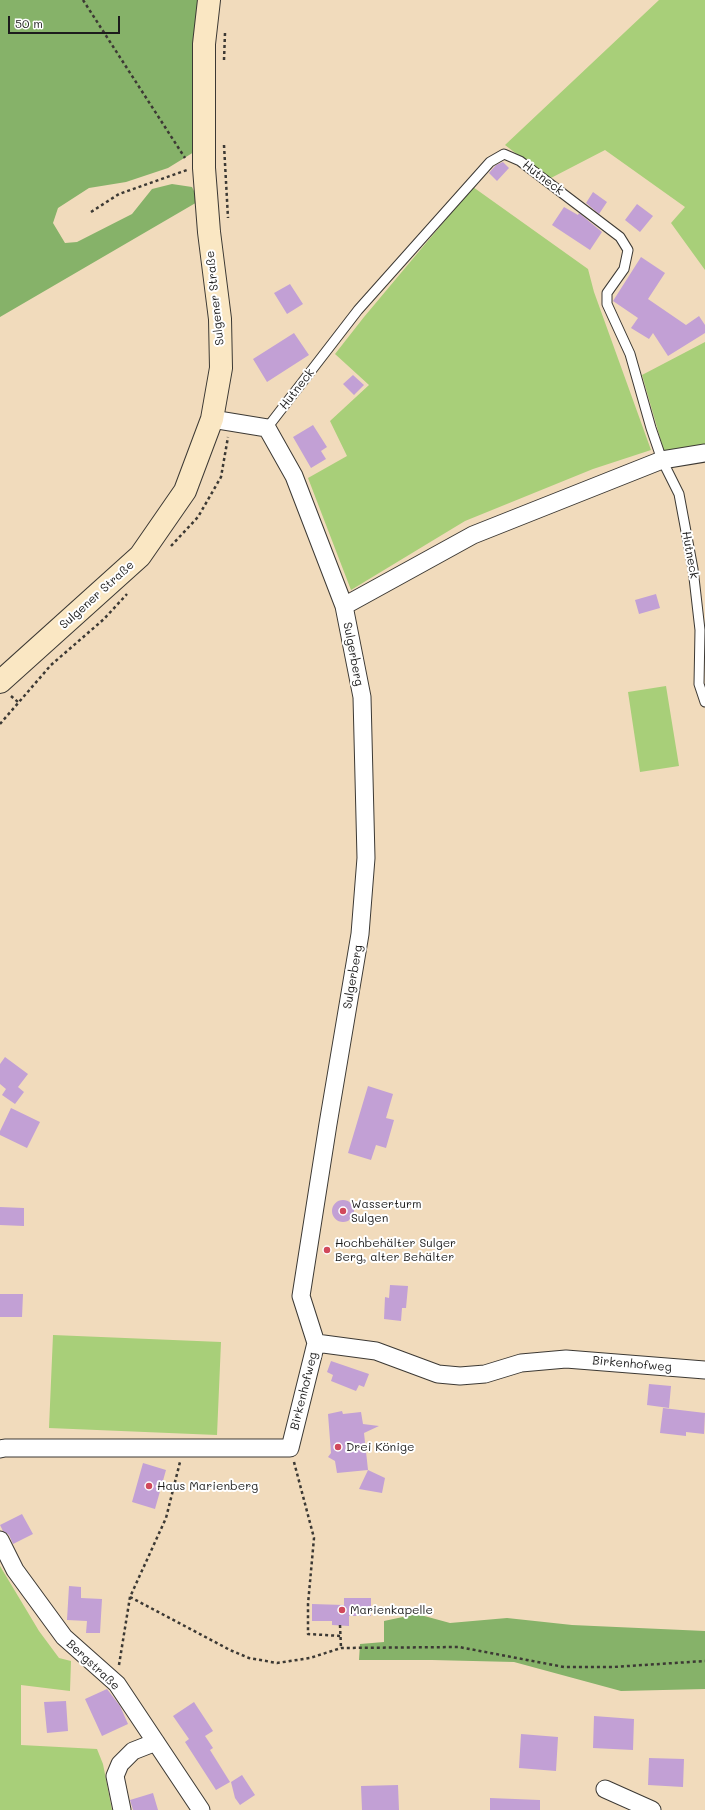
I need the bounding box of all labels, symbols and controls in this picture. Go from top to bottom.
scale bar [10,8,122,34]
text: 50 m [15,15,43,31]
street label: Hutneck [520,158,566,198]
street label: Sulgener Straße [203,250,227,346]
street label: Hutneck [277,366,317,412]
street label: Hutneck [679,530,701,580]
street label: Sulgener Straße [57,558,137,632]
street label: Sulgerberg [340,621,366,687]
street label: Sulgerberg [340,944,366,1010]
place label: Wasserturm Sulgen [351,1197,422,1225]
marker: Wasserturm Sulgen [338,1206,348,1216]
place label: Hochbehälter Sulger Berg, alter Behälter [335,1236,456,1264]
marker: Hochbehälter Sulger Berg, alter Behälter [322,1245,332,1255]
street label: Birkenhofweg [287,1351,321,1431]
street label: Birkenhofweg [592,1353,672,1375]
place label: Drei Könige [346,1440,414,1454]
marker: Drei Könige [333,1442,343,1452]
place label: Haus Marienberg [157,1479,258,1493]
marker: Haus Marienberg [144,1481,154,1491]
place label: Marienkapelle [350,1603,433,1617]
marker: Marienkapelle [337,1605,347,1615]
street label: Bergstraße [63,1637,123,1693]

